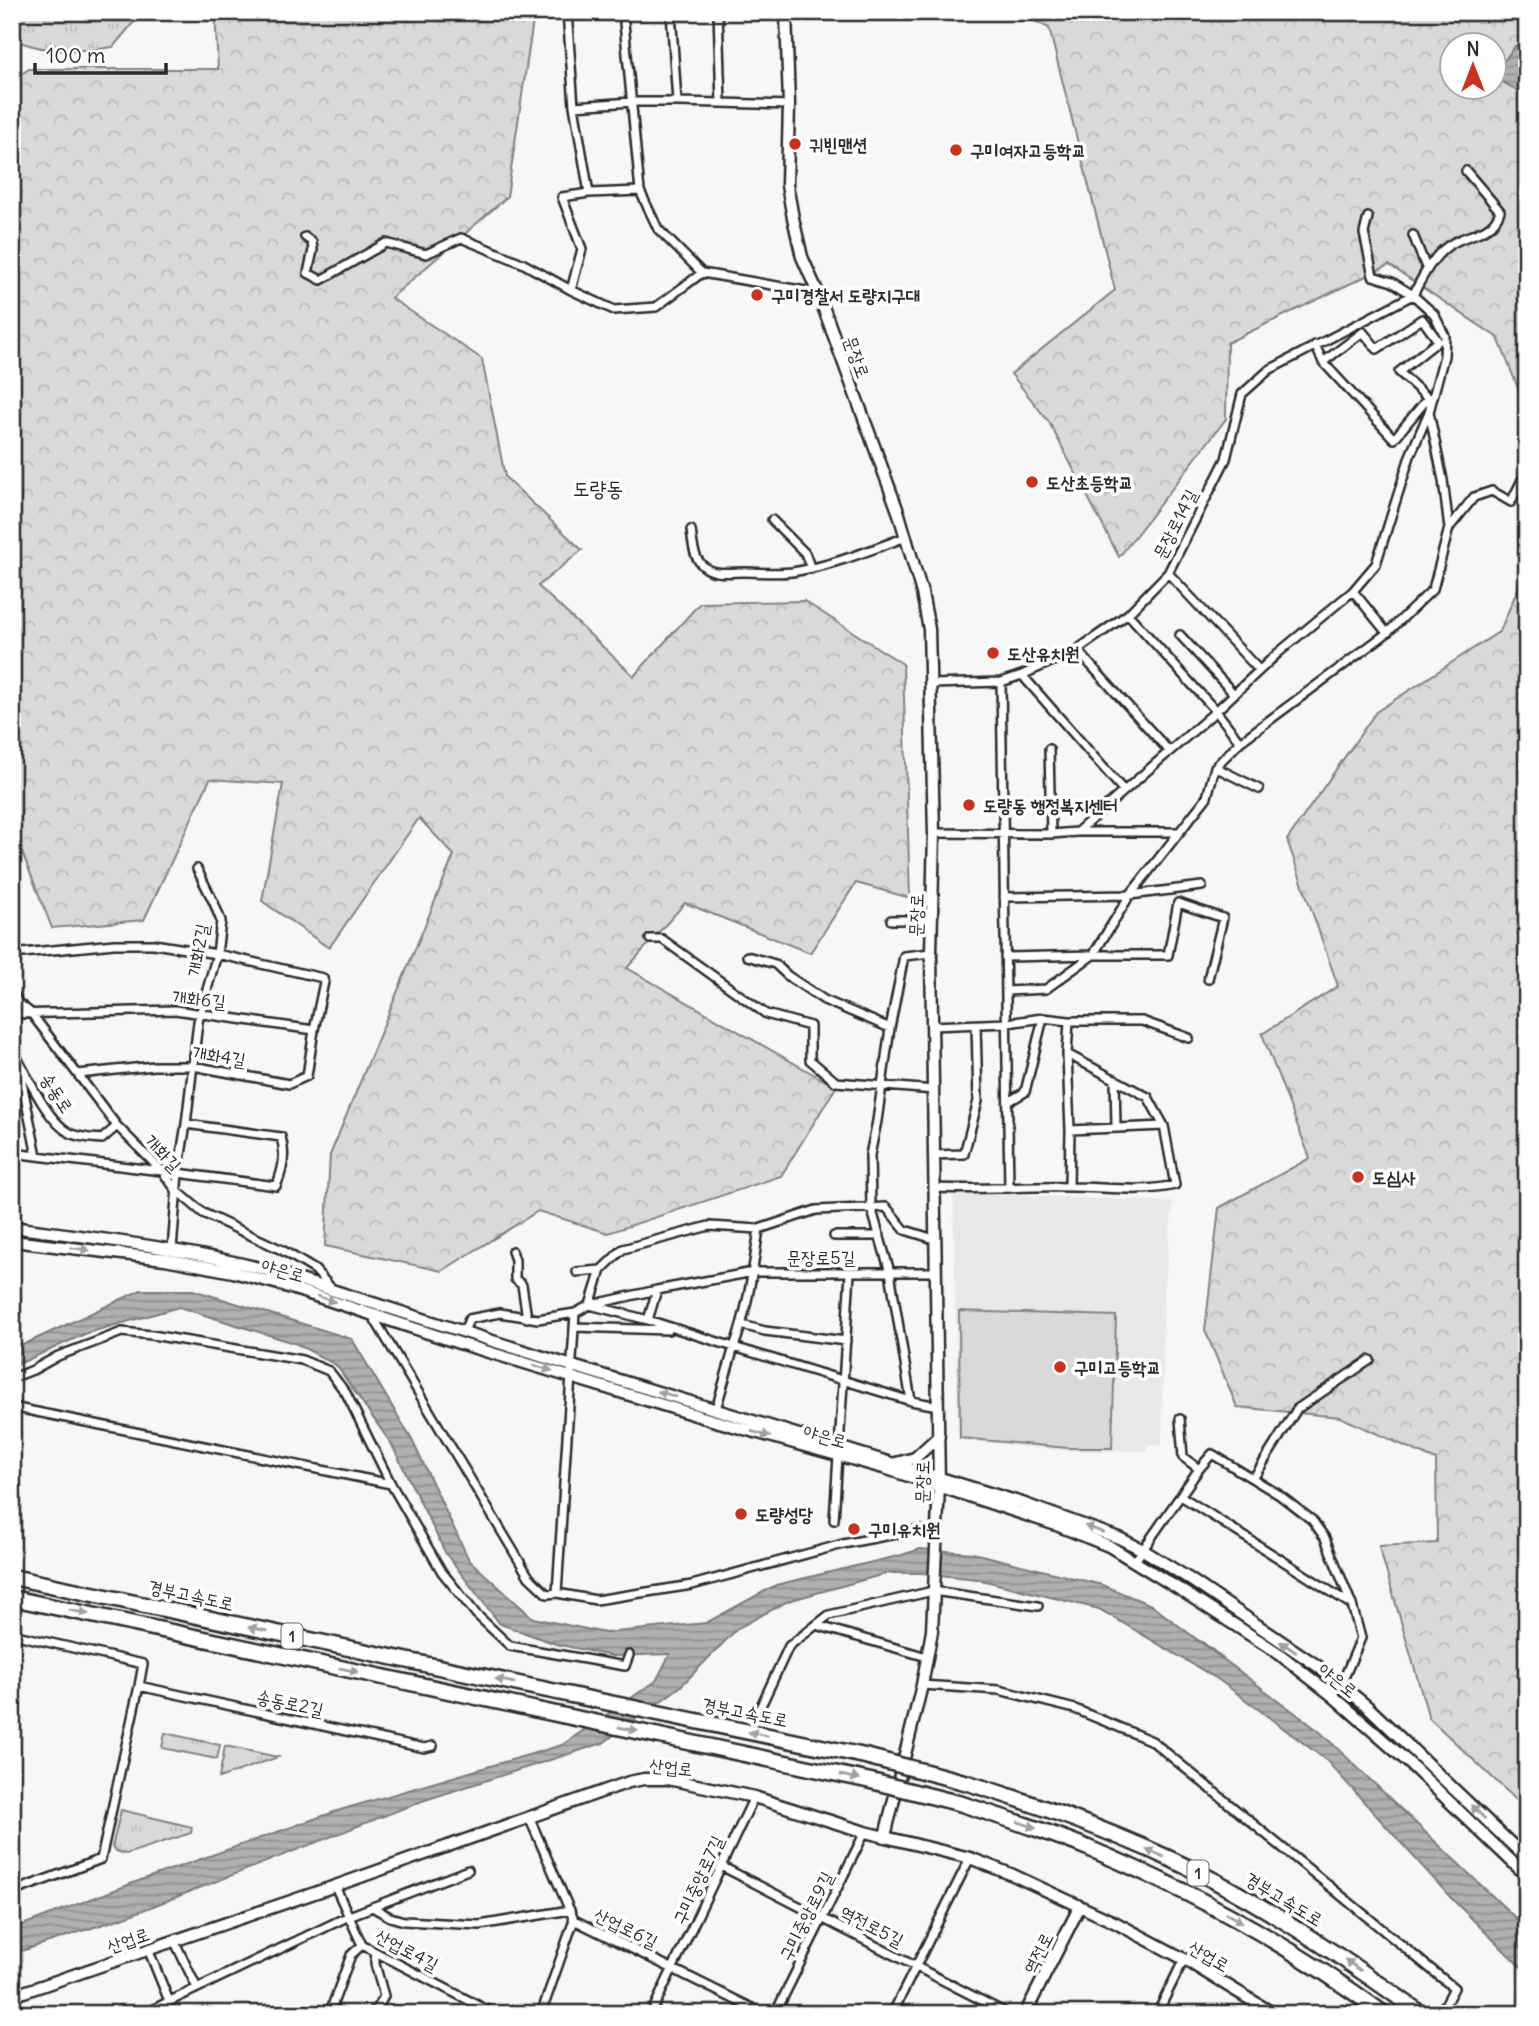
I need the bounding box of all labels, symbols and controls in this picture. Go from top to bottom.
scale bar [35,32,166,76]
north arrow [1438,32,1508,102]
text: N [1466,37,1480,61]
text: 100 m [46,42,105,69]
place label: 귀빈맨션 [809,133,867,156]
marker: 귀빈맨션 [787,136,803,152]
place label: 구미여자고등학교 [970,139,1086,162]
marker: 구미여자고등학교 [948,142,964,158]
place label: 구미경찰서 도량지구대 [771,284,920,307]
marker: 구미경찰서 도량지구대 [749,287,765,303]
street label: 문장로 [839,333,875,381]
place label: 도산초등학교 [1046,471,1133,494]
marker: 도산초등학교 [1024,474,1040,490]
district label: 도량동 [573,475,623,502]
street label: 문장로14길 [1148,485,1203,563]
place label: 도산유치원 [1007,642,1079,665]
marker: 도산유치원 [985,645,1001,661]
place label: 도량동 행정복지센터 [983,794,1118,817]
marker: 도량동 행정복지센터 [961,797,977,813]
street label: 문장로 [904,893,928,937]
street label: 개화2길 [182,921,214,978]
street label: 개화6길 [171,985,227,1013]
street label: 개화4길 [191,1040,248,1072]
street label: 송동로 [36,1069,78,1117]
street label: 개화길 [140,1129,187,1177]
place label: 도심사 [1372,1166,1416,1189]
marker: 도심사 [1350,1169,1366,1185]
one-way arrow [69,1243,91,1254]
street label: 문장로5길 [787,1246,856,1269]
street label: 야은로 [259,1253,307,1287]
one-way arrow [316,1294,337,1304]
place label: 구미고등학교 [1074,1356,1161,1379]
marker: 구미고등학교 [1052,1359,1068,1375]
one-way arrow [533,1364,554,1374]
one-way arrow [656,1389,677,1399]
street label: 야은로 [801,1419,849,1453]
one-way arrow [751,1429,772,1439]
street label: 문장로 [910,1460,934,1504]
place label: 도량성당 [755,1503,813,1526]
marker: 도량성당 [733,1506,749,1522]
place label: 구미유치원 [868,1518,940,1541]
marker: 구미유치원 [846,1521,862,1537]
one-way arrow [1084,1523,1105,1534]
street label: 경부고속도로 [146,1575,236,1615]
one-way arrow [68,1607,90,1618]
one-way arrow [247,1623,269,1634]
road number: 1 [282,1624,302,1648]
one-way arrow [1278,1640,1298,1653]
street label: 야은로 [1314,1657,1362,1703]
one-way arrow [338,1664,360,1675]
one-way arrow [494,1676,516,1687]
street label: 송동로2길 [254,1685,326,1721]
street label: 경부고속도로 [700,1692,790,1732]
one-way arrow [617,1724,639,1735]
one-way arrow [747,1729,769,1740]
street label: 산업로 [648,1753,694,1781]
one-way arrow [839,1771,861,1782]
one-way arrow [1469,1804,1486,1821]
one-way arrow [1017,1820,1038,1831]
street label: 구미중앙로7길 [667,1831,729,1928]
one-way arrow [1145,1847,1166,1858]
road number: 1 [1188,1860,1208,1885]
street label: 구미중앙로9길 [774,1867,839,1965]
street label: 경부고속도로 [1241,1867,1327,1931]
street label: 역전로5길 [836,1900,908,1952]
street label: 산업로6길 [590,1903,662,1954]
one-way arrow [1225,1912,1244,1924]
street label: 산업로 [104,1922,152,1958]
street label: 산업로4길 [371,1924,443,1976]
street label: 역전로 [1018,1928,1058,1978]
street label: 산업로 [1184,1935,1234,1977]
one-way arrow [1344,1958,1362,1972]

